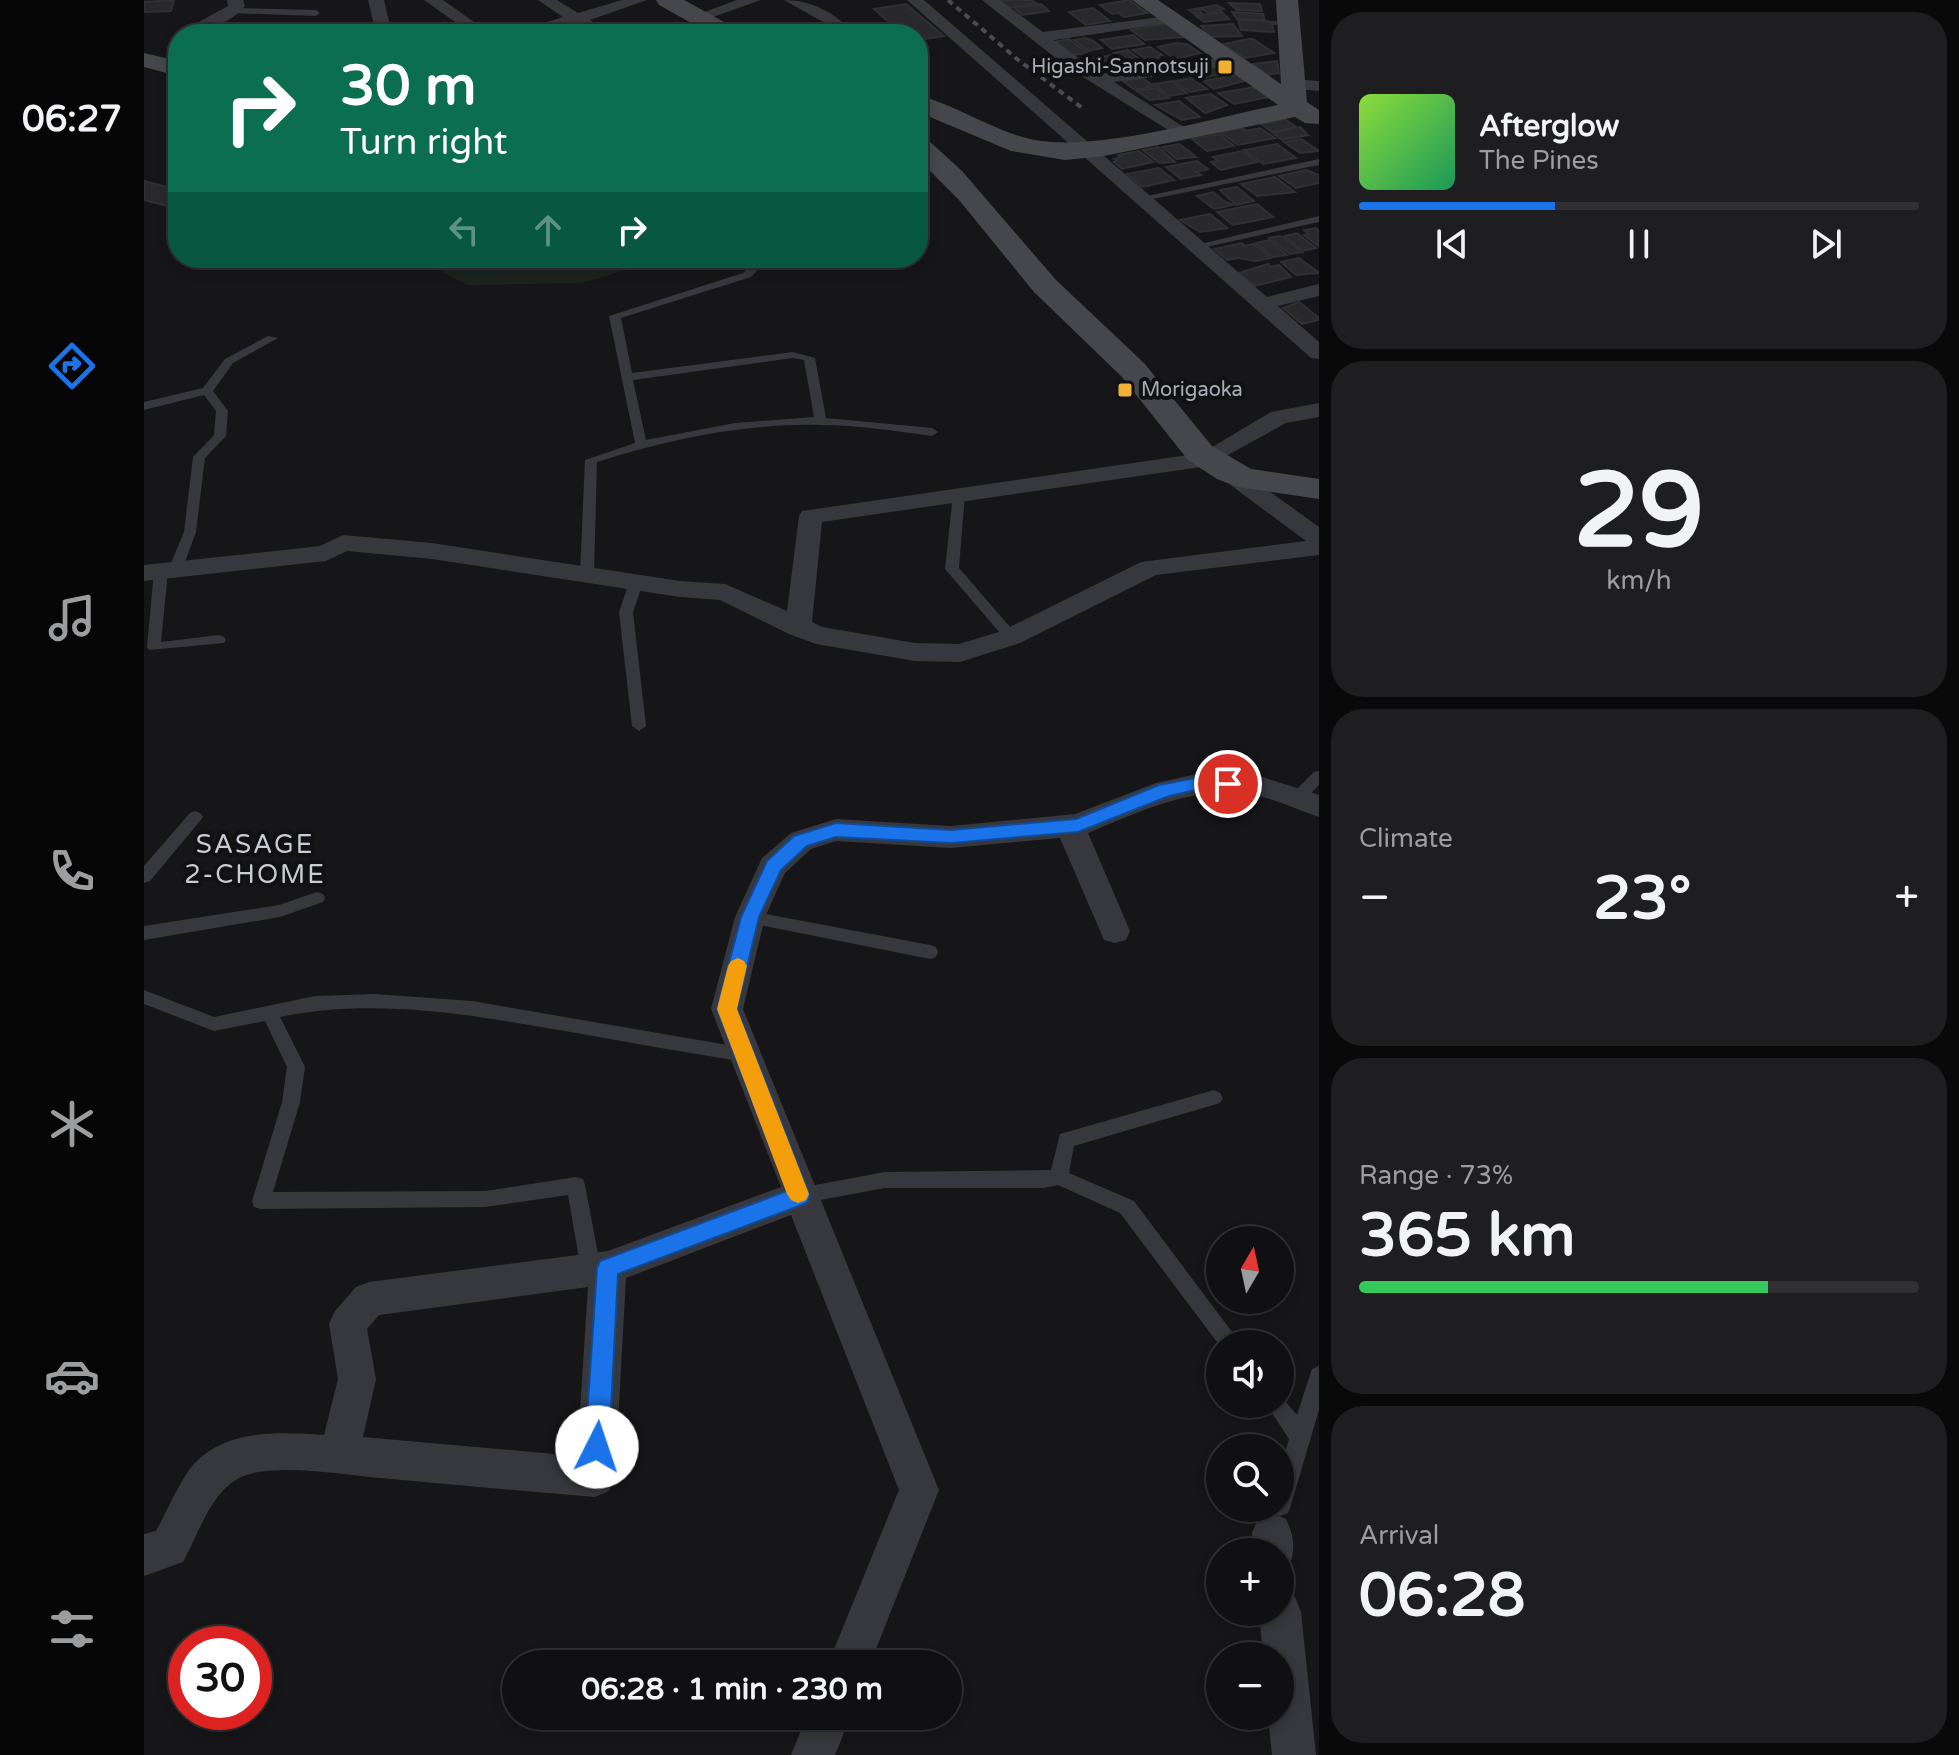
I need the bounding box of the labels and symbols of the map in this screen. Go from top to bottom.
place label: Higashi-Sannotsuji [1031,55,1209,79]
marker: Higashi-Sannotsuji [1216,58,1234,76]
place label: Morigaoka [1141,378,1243,402]
marker: Morigaoka [1116,381,1134,399]
pin [1194,750,1262,818]
district label: SASAGE 2-CHOME [184,829,326,890]
north arrow [1206,1226,1294,1314]
position arrow [555,1405,639,1489]
speed limit sign: 30 [168,1626,272,1730]

